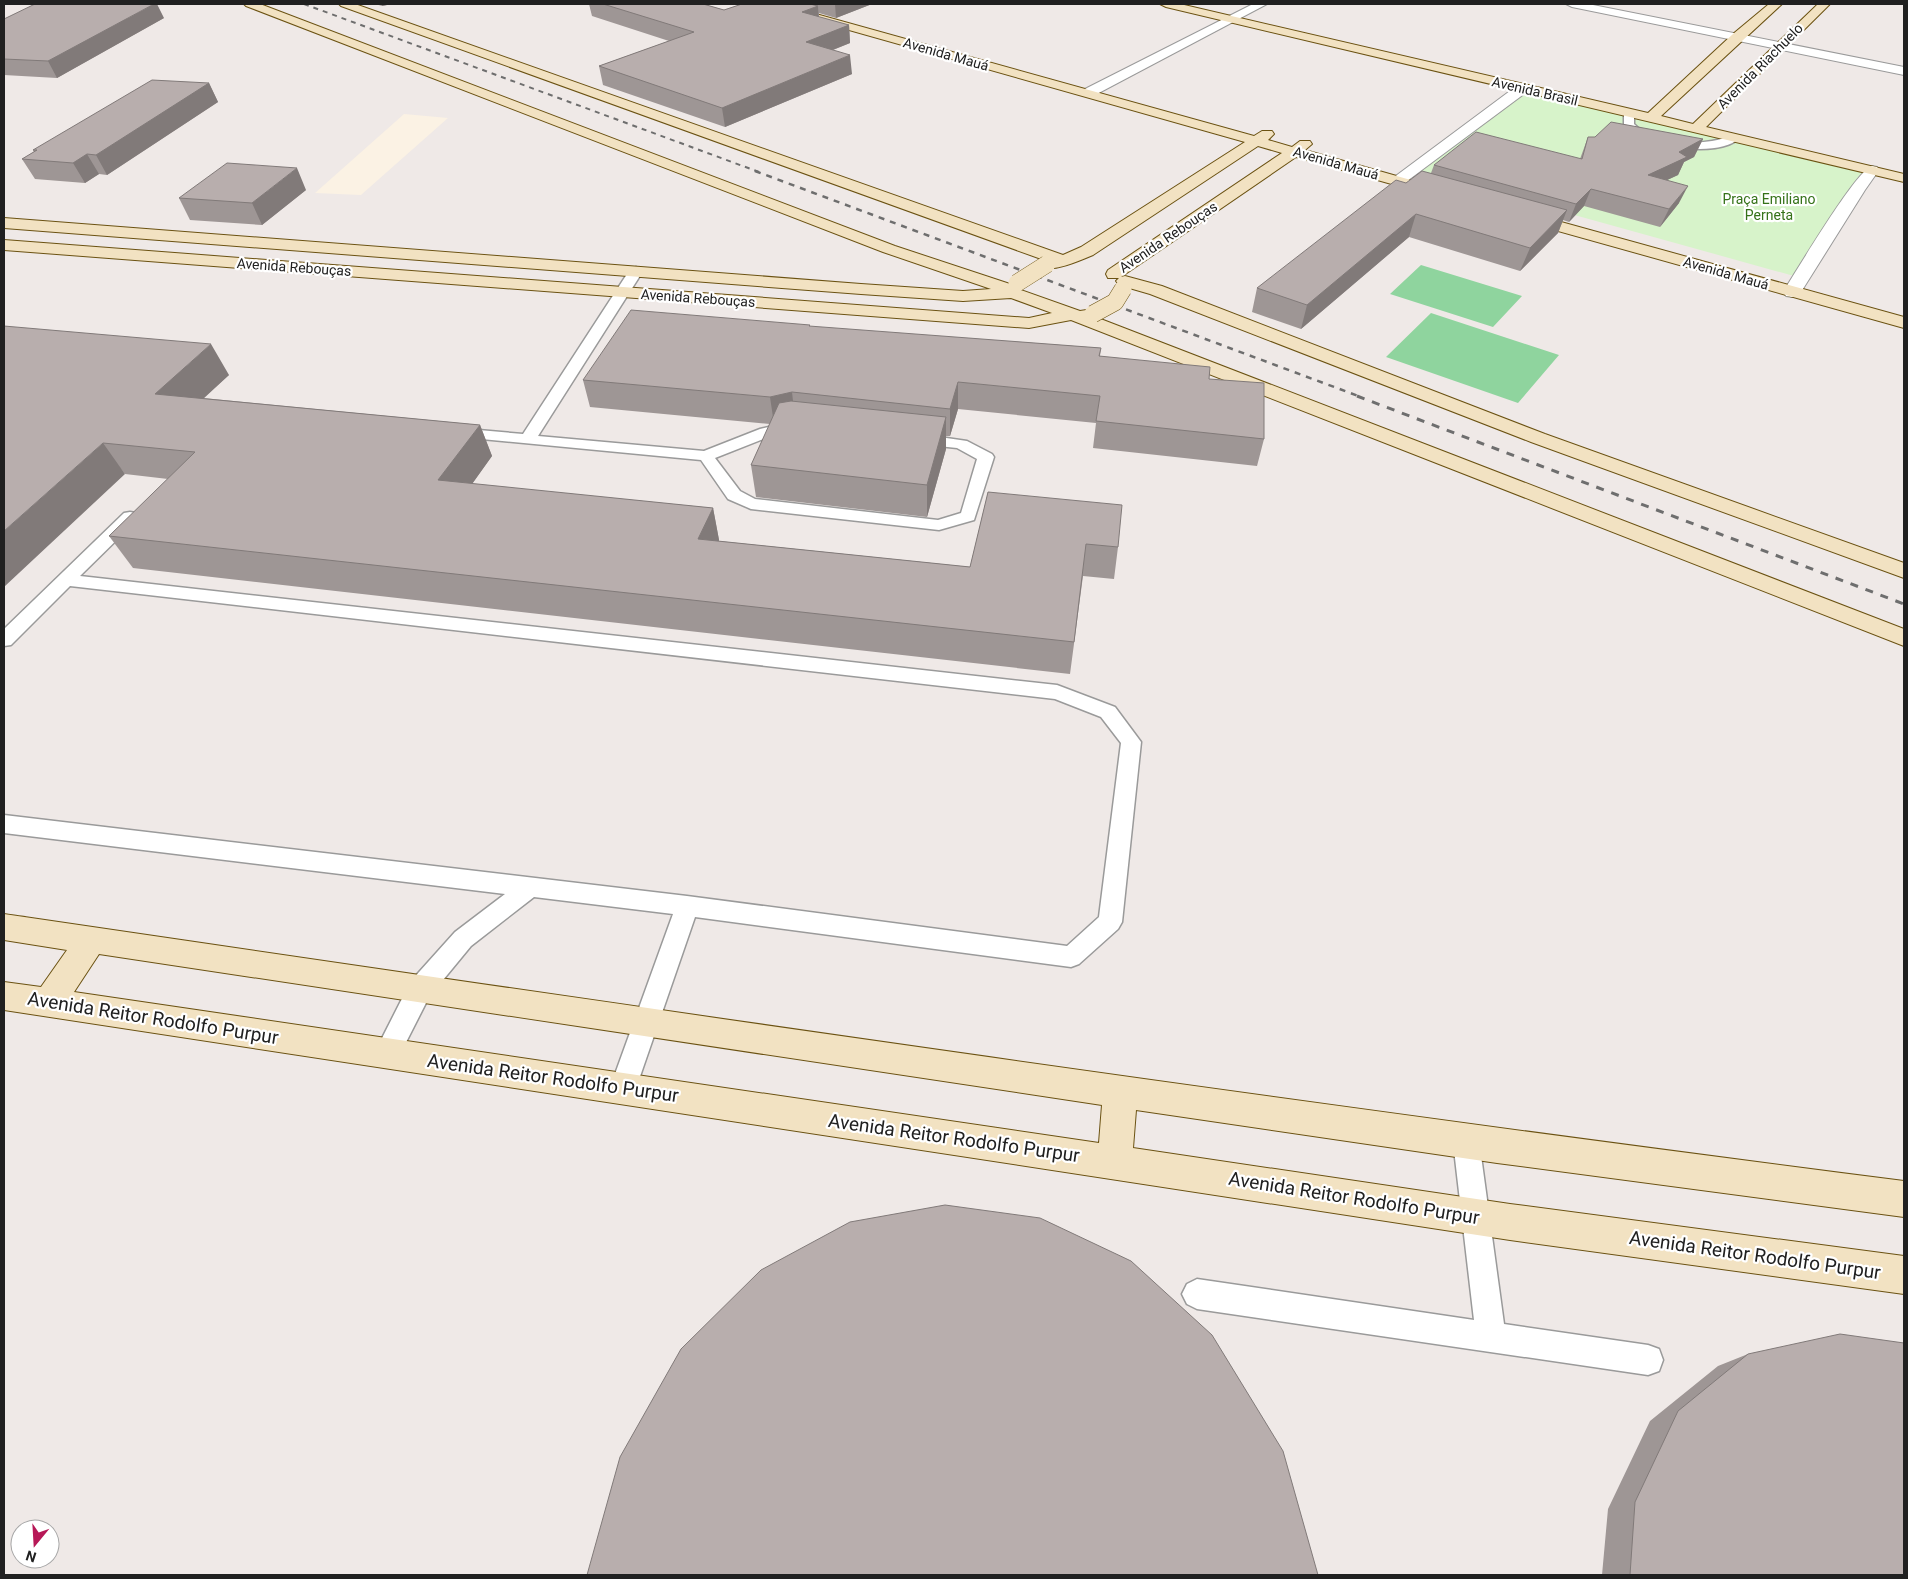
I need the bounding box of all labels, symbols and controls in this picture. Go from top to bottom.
street label: Avenida Riachuelo [1714,20,1806,112]
street label: Avenida Mauá [901,34,991,74]
street label: Avenida Brasil [1490,73,1580,109]
street label: Avenida Mauá [1291,143,1381,183]
park label: Praça Emiliano Perneta [1722,191,1816,223]
street label: Avenida Rebouças [1116,198,1220,276]
street label: Avenida Mauá [1681,253,1771,293]
street label: Avenida Rebouças [236,255,352,279]
street label: Avenida Rebouças [640,286,756,310]
street label: Avenida Reitor Rodolfo Purpur [26,987,281,1049]
street label: Avenida Reitor Rodolfo Purpur [426,1049,681,1107]
street label: Avenida Reitor Rodolfo Purpur [827,1109,1082,1167]
street label: Avenida Reitor Rodolfo Purpur [1227,1167,1482,1229]
street label: Avenida Reitor Rodolfo Purpur [1628,1226,1883,1284]
north arrow [10,1519,60,1569]
text: N [24,1547,38,1566]

